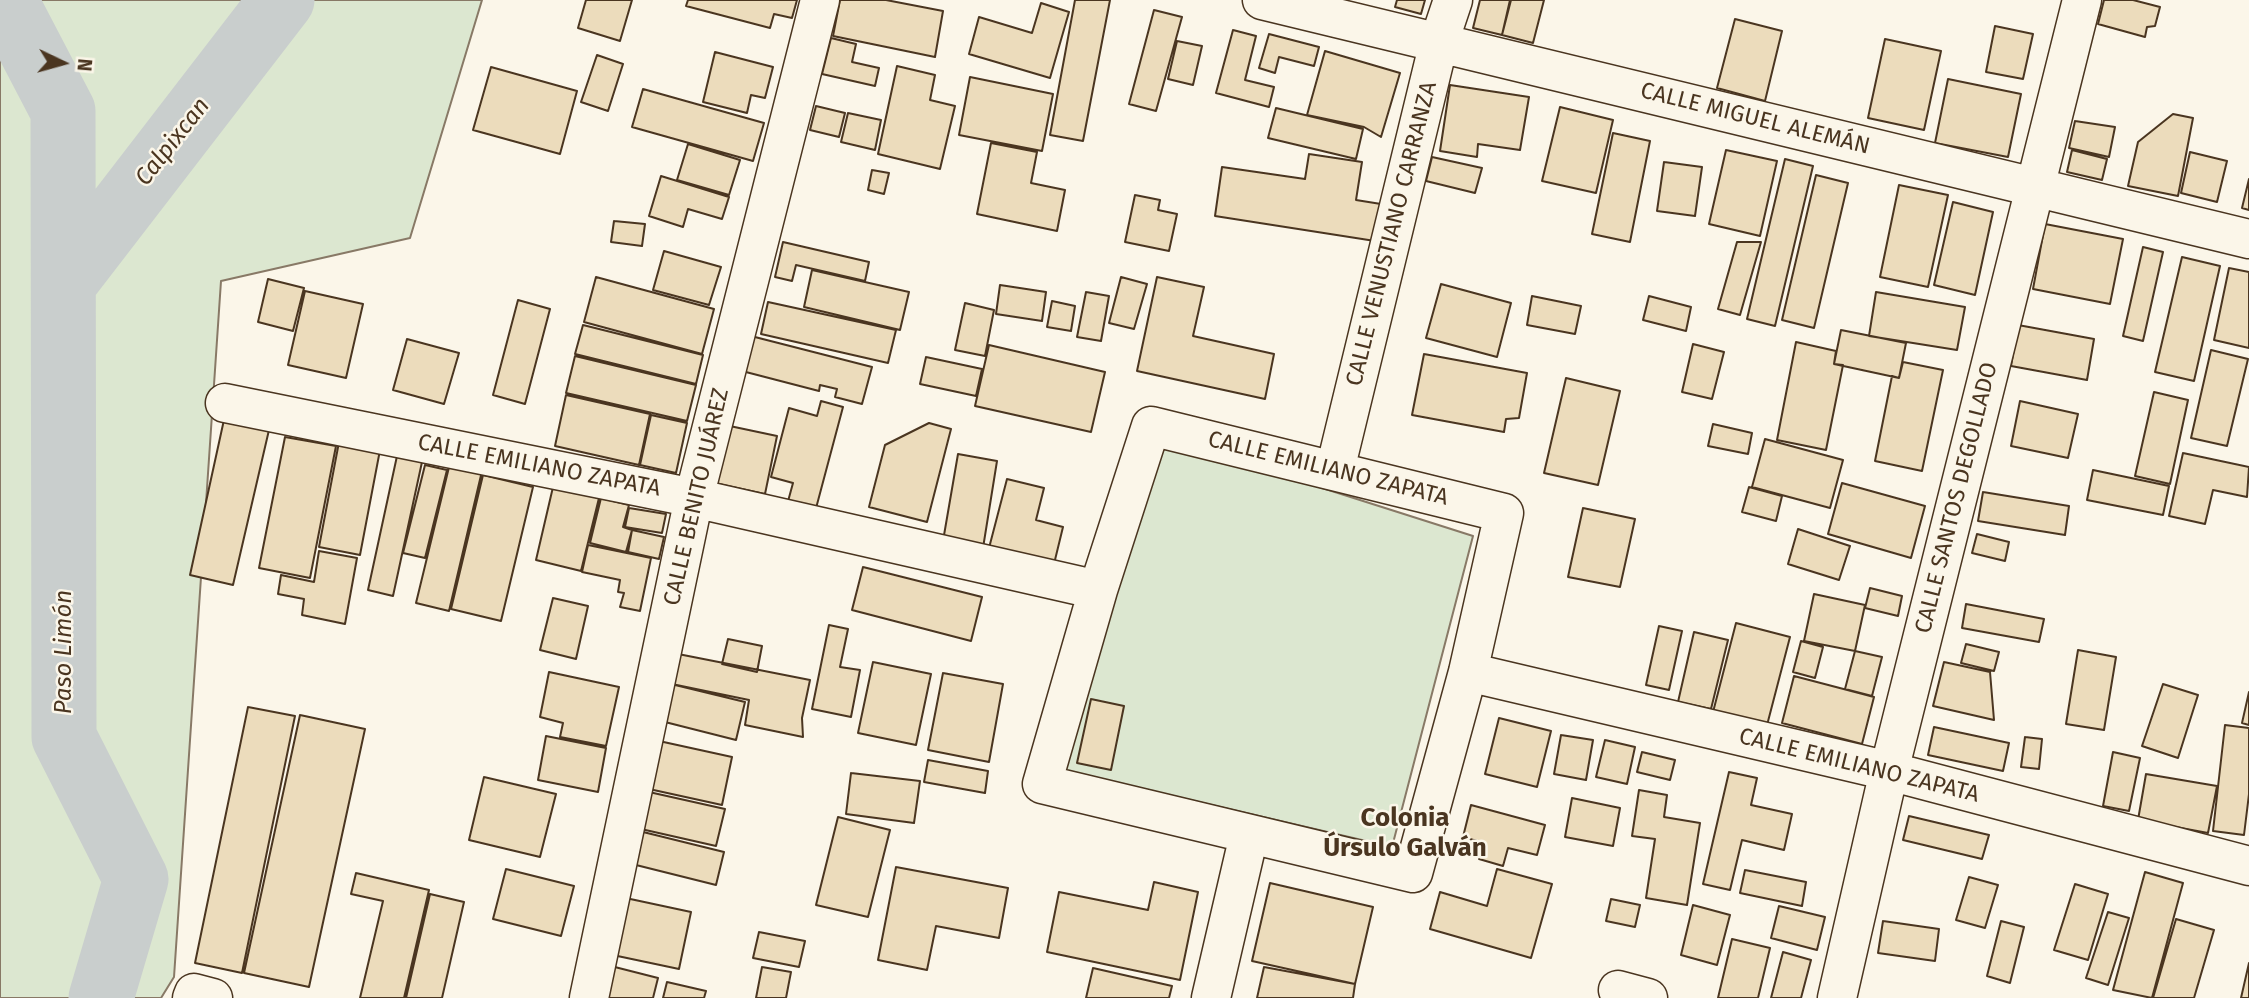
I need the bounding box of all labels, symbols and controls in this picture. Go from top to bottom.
north arrow [28,28,98,98]
text: N [72,58,96,72]
street label: CALLE MIGUEL ALEMÁN [1637,77,1873,161]
street label: CALLE VENUSTIANO CARRANZA [1341,79,1443,389]
water label: Calpixcan [130,92,216,192]
street label: CALLE SANTOS DEGOLLADO [1910,360,2004,636]
street label: CALLE BENITO JUÁREZ [659,386,735,608]
street label: CALLE EMILIANO ZAPATA [1205,426,1451,512]
street label: CALLE EMILIANO ZAPATA [415,429,663,503]
water label: Paso Limón [50,590,78,714]
street label: CALLE EMILIANO ZAPATA [1736,723,1982,809]
district label: Colonia Úrsulo Galván [1323,803,1487,864]

